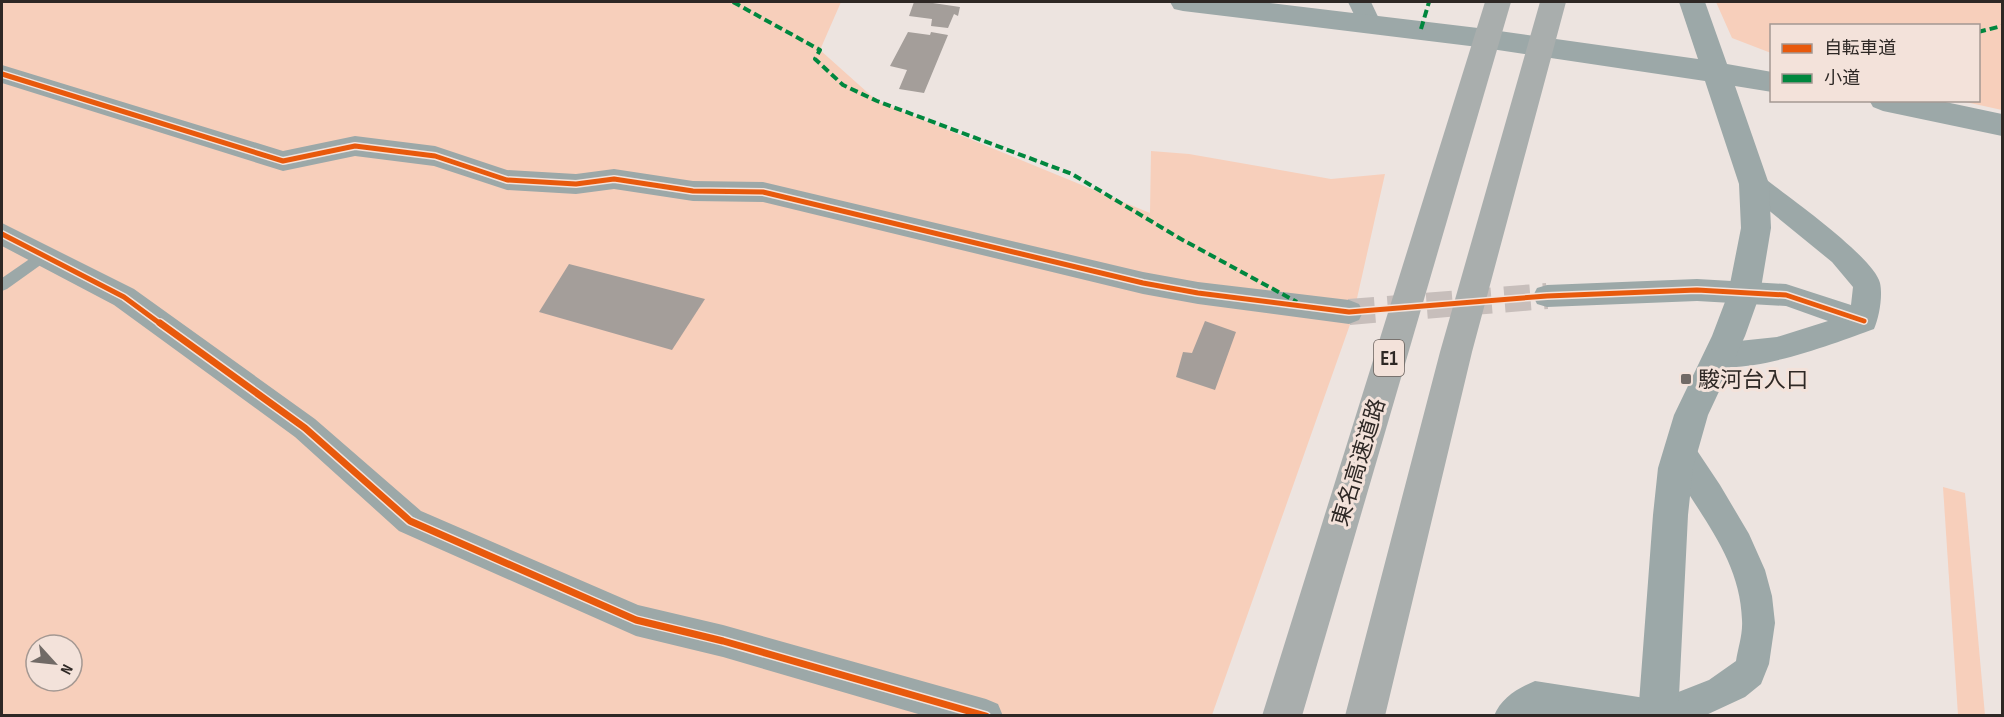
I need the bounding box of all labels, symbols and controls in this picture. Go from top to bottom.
legend [1770,24,1980,102]
text: 自転車道 [1824,38,1896,59]
text: 小道 [1824,68,1860,89]
road number: E1 [1374,340,1404,376]
place label: 駿河台入口 [1698,367,1808,394]
marker: 駿河台入口 [1679,372,1693,386]
street label: 東名高速道路 [1327,395,1392,530]
north arrow [24,633,84,693]
text: N [56,661,76,677]

